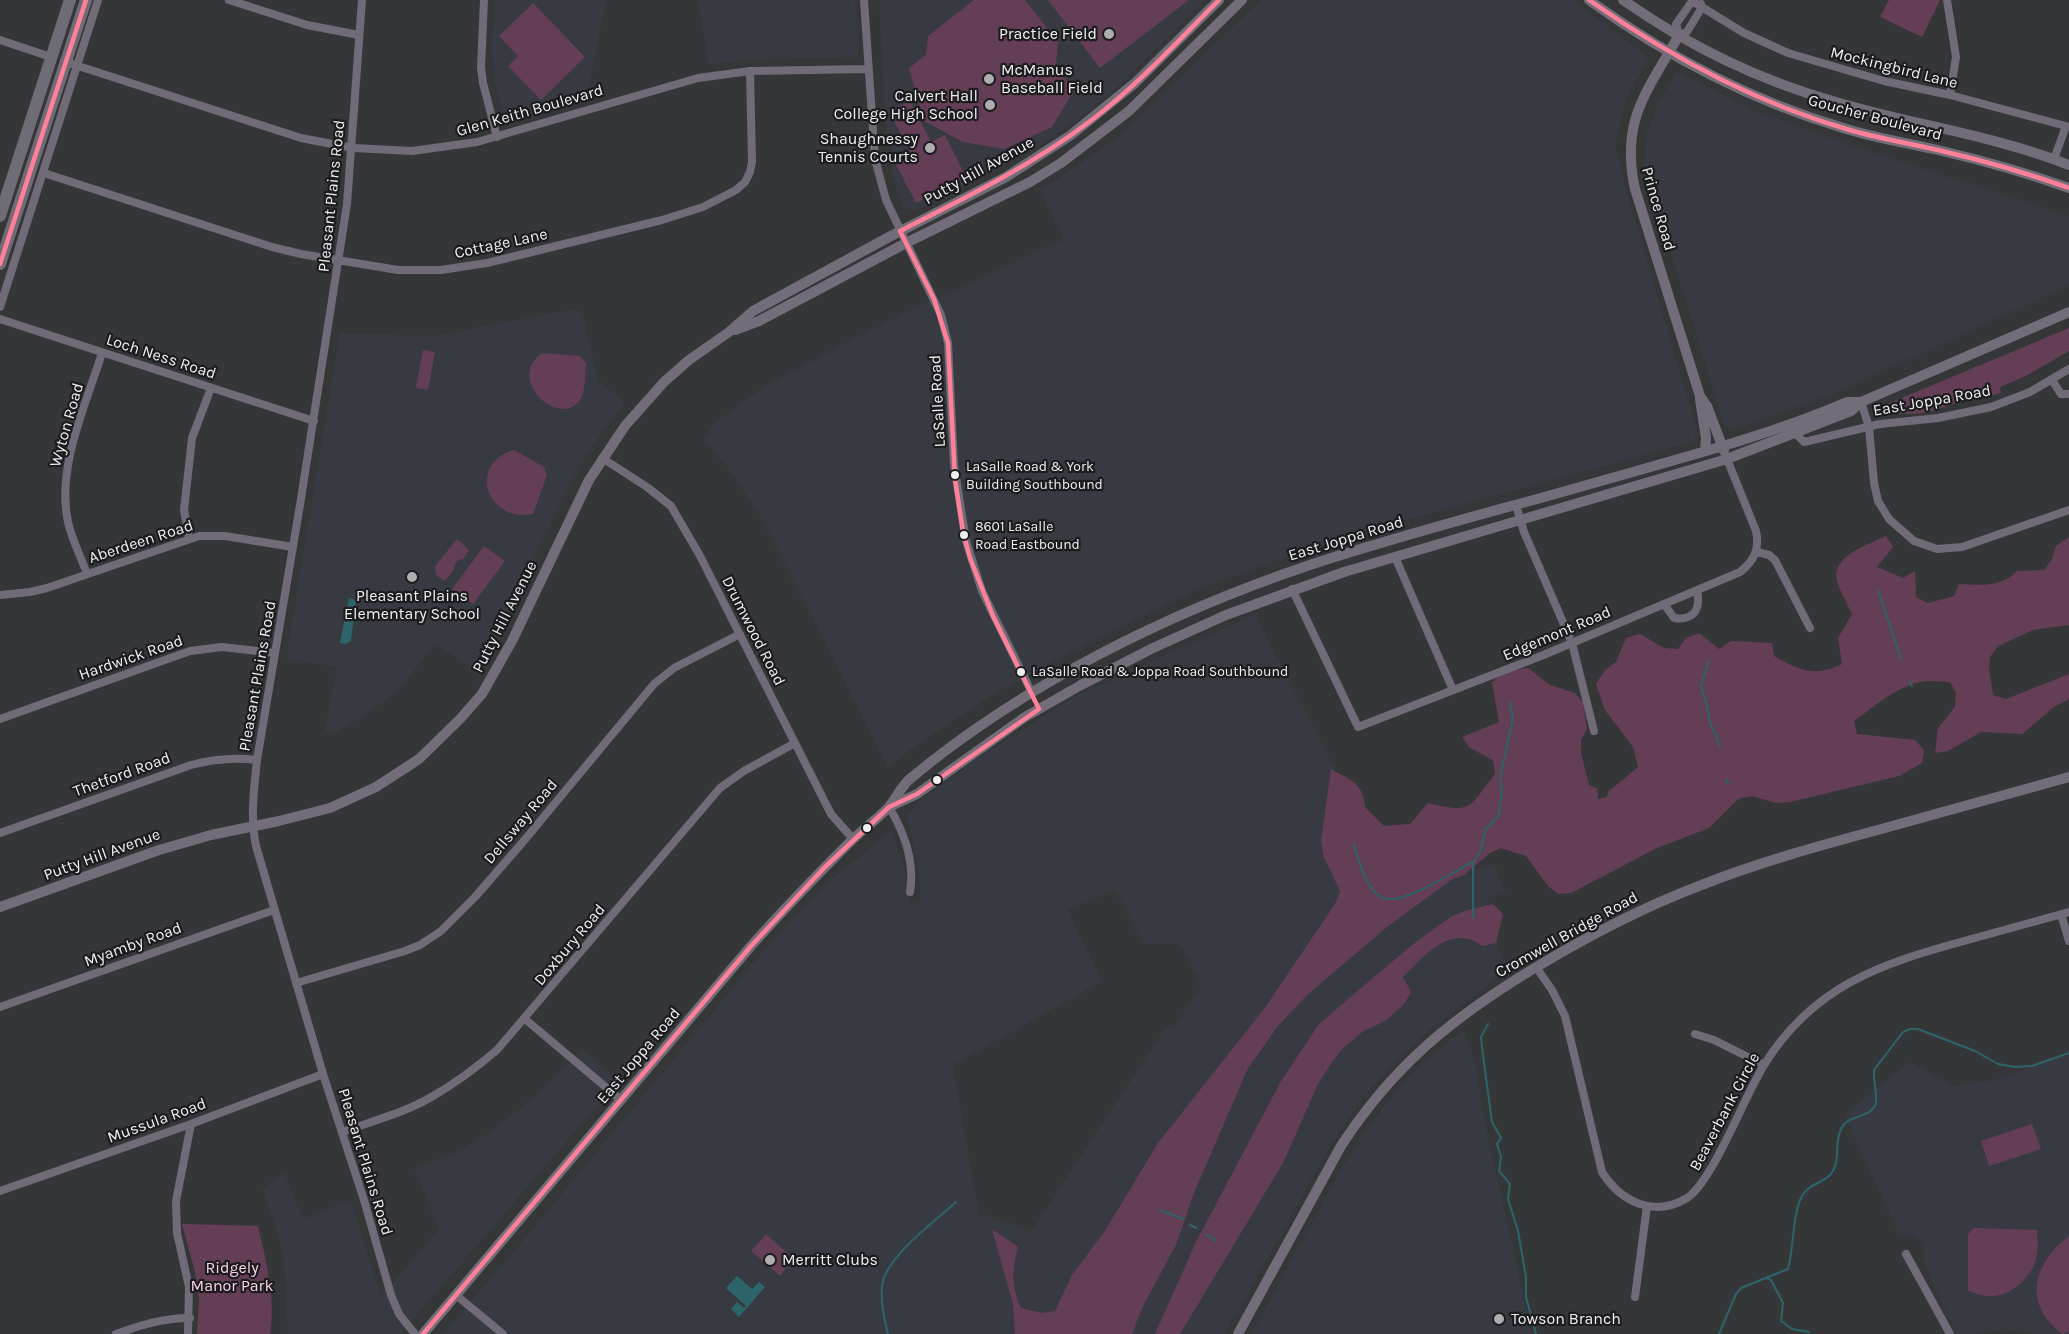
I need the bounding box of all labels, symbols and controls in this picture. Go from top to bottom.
place label: Practice Field [999,24,1097,44]
marker: Practice Field [1102,27,1116,41]
street label: Mockingbird Lane [1828,43,1960,93]
place label: McManus Baseball Field [1001,60,1103,98]
marker: McManus Baseball Field [982,72,996,86]
street label: Glen Keith Boulevard [454,81,606,141]
place label: Calvert Hall College High School [834,86,978,124]
street label: Goucher Boulevard [1806,91,1944,145]
marker: Calvert Hall College High School [983,98,997,112]
street label: Pleasant Plains Road [314,119,350,273]
place label: Shaughnessy Tennis Courts [818,129,918,167]
street label: Putty Hill Avenue [921,133,1037,209]
marker: Shaughnessy Tennis Courts [923,141,937,155]
street label: Prince Road [1637,165,1679,253]
street label: Cottage Lane [453,225,549,263]
street label: Loch Ness Road [104,330,218,384]
street label: LaSalle Road [926,354,950,448]
street label: Wyton Road [46,381,88,469]
street label: East Joppa Road [1872,381,1992,421]
place label: LaSalle Road & York Building Southbound [966,459,1103,491]
marker: LaSalle Road & York Building Southbound [949,469,961,481]
street label: East Joppa Road [1286,512,1406,566]
street label: Aberdeen Road [86,516,196,568]
place label: 8601 LaSalle Road Eastbound [975,519,1080,552]
marker: 8601 LaSalle Road Eastbound [958,529,970,541]
street label: Putty Hill Avenue [469,558,541,676]
marker: Pleasant Plains Elementary School [405,570,419,584]
street label: Drumwood Road [717,573,789,689]
place label: Pleasant Plains Elementary School [344,586,480,624]
street label: Pleasant Plains Road [235,599,281,753]
street label: Edgemont Road [1500,603,1614,665]
street label: Hardwick Road [76,631,186,685]
place label: LaSalle Road & Joppa Road Southbound [1032,664,1288,680]
marker: LaSalle Road & Joppa Road Southbound [1015,666,1027,678]
street label: Thetford Road [71,749,173,801]
unlabelled marker [931,774,943,786]
street label: Dellsway Road [480,776,562,868]
unlabelled marker [861,822,873,834]
street label: Putty Hill Avenue [41,825,163,885]
street label: Cromwell Bridge Road [1492,888,1642,982]
street label: Doxbury Road [530,900,610,990]
street label: Myamby Road [82,918,184,972]
street label: East Joppa Road [593,1004,685,1108]
street label: Beaverbank Circle [1686,1050,1764,1174]
street label: Pleasant Plains Road [334,1086,396,1238]
street label: Mussula Road [105,1094,209,1148]
place label: Merritt Clubs [782,1250,878,1270]
marker: Merritt Clubs [763,1253,777,1267]
park label: Ridgely Manor Park [191,1258,273,1296]
place label: Towson Branch [1511,1309,1621,1329]
marker: Towson Branch [1492,1312,1506,1326]

